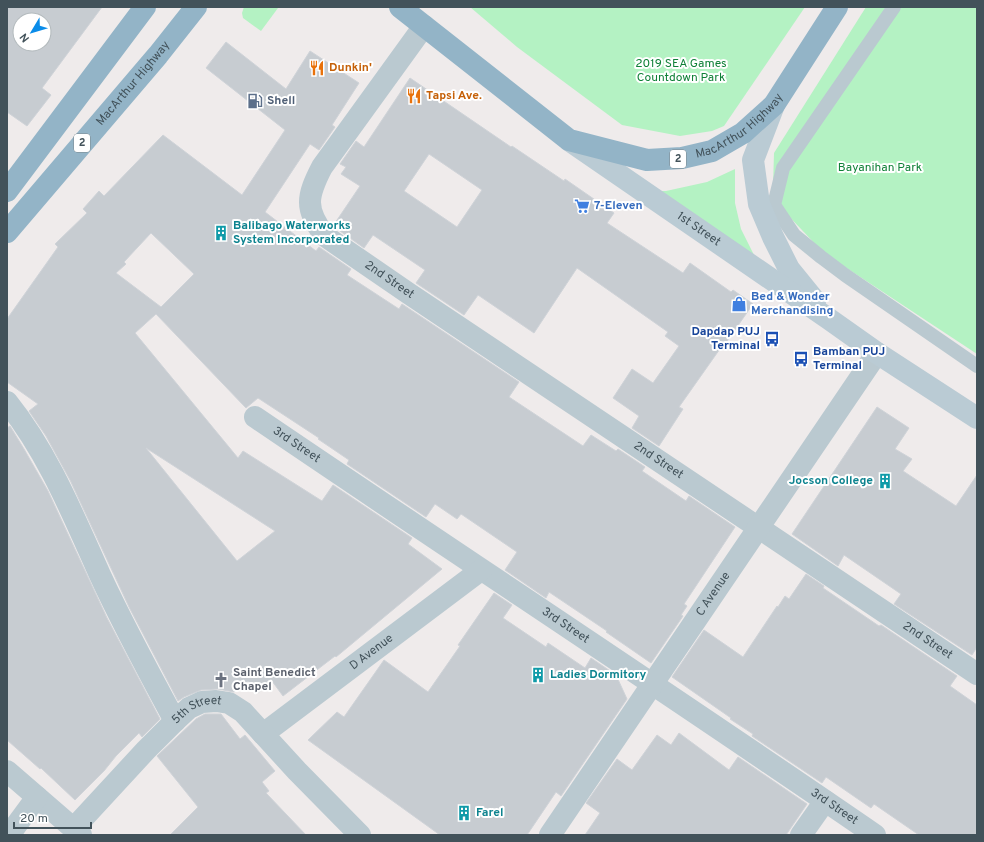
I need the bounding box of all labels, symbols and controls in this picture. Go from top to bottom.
north arrow [12,12,52,52]
text: N [17,30,33,45]
street label: MacArthur Highway [93,38,174,129]
park label: 2019 SEA Games Countdown Park [635,56,727,86]
restaurant icon: Dunkin' [308,59,326,77]
place label: Dunkin' [329,60,372,76]
restaurant icon: Tapsi Ave. [405,87,423,105]
place label: Tapsi Ave. [426,88,482,104]
street label: MacArthur Highway [694,91,787,163]
fuel station icon: Shell [246,92,264,110]
place label: Shell [267,93,295,109]
road number: 2 [74,134,90,152]
road number: 2 [670,150,686,168]
park label: Bayanihan Park [838,160,922,176]
supermarket icon: 7-Eleven [573,197,591,215]
place label: 7-Eleven [594,198,643,214]
street label: 1st Street [673,209,724,250]
place label: Balibago Waterworks System Incorporated [233,218,351,248]
building icon: Balibago Waterworks System Incorporated [212,224,230,242]
street label: 2nd Street [361,257,417,303]
place label: Bed & Wonder Merchandising [751,289,833,319]
shop icon: Bed & Wonder Merchandising [730,295,748,313]
place label: Dapdap PUJ Terminal [692,324,760,354]
bus stop icon: Dapdap PUJ Terminal [763,330,781,348]
place label: Bamban PUJ Terminal [813,344,885,374]
bus stop icon: Bamban PUJ Terminal [792,350,810,368]
street label: 3rd Street [269,423,323,467]
street label: 2nd Street [630,438,686,483]
building icon: Jocson College [876,472,894,490]
place label: Jocson College [789,473,873,489]
street label: C Avenue [693,569,734,619]
street label: 3rd Street [538,604,592,647]
street label: 2nd Street [899,618,956,663]
street label: D Avenue [347,631,397,674]
place label: Saint Benedict Chapel [233,665,316,695]
building icon: Ladies Dormitory [529,666,547,684]
place label: Ladies Dormitory [550,667,647,683]
church icon: Saint Benedict Chapel [212,671,230,689]
street label: 5th Street [169,693,223,728]
street label: 3rd Street [807,785,861,829]
scale bar [14,804,91,830]
building icon: Farel [455,804,473,822]
place label: Farel [476,805,503,821]
text: 20 m [20,811,48,827]

